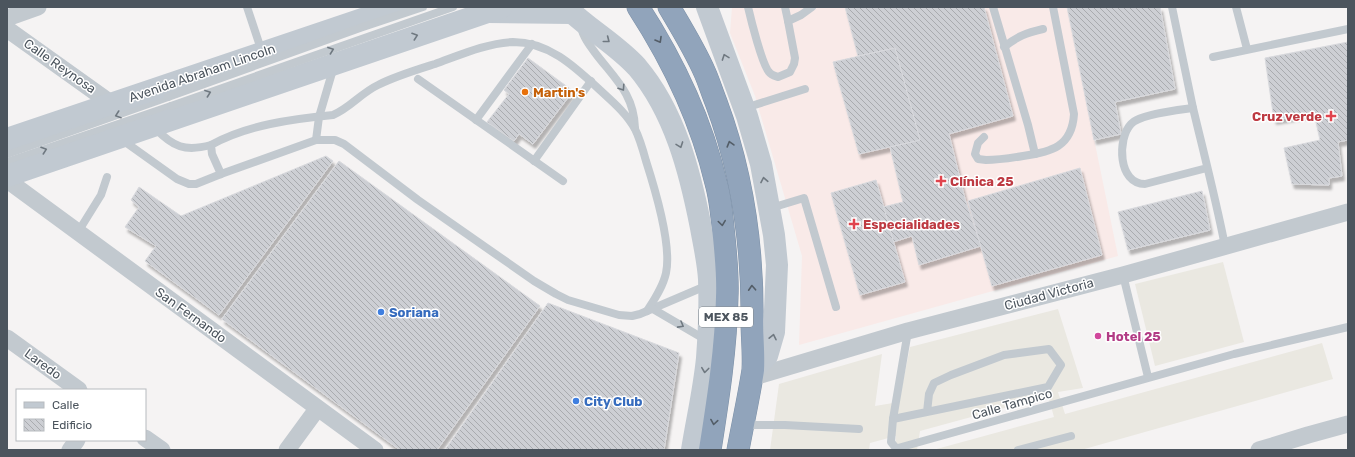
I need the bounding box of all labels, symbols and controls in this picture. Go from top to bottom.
one-way arrow [411,33,418,41]
street label: Calle Reynosa [21,36,99,96]
one-way arrow [602,36,609,43]
one-way arrow [654,36,661,43]
street label: Avenida Abraham Lincoln [127,41,277,105]
one-way arrow [328,47,335,55]
one-way arrow [721,53,730,60]
one-way arrow [617,84,625,91]
place label: Martin's [533,85,585,100]
marker: Martin's [520,87,530,97]
one-way arrow [205,89,212,97]
place label: Cruz verde [1252,109,1322,124]
one-way arrow [115,110,122,118]
marker: Cruz verde [1325,110,1337,122]
one-way arrow [726,140,735,147]
one-way arrow [675,142,683,149]
one-way arrow [40,146,47,154]
place label: Clínica 25 [950,174,1014,189]
marker: Clínica 25 [935,175,947,187]
one-way arrow [761,177,769,183]
place label: Especialidades [863,217,960,232]
marker: Especialidades [848,218,860,230]
one-way arrow [717,220,726,226]
street label: Ciudad Victoria [1003,275,1095,313]
street label: San Fernando [153,284,229,346]
one-way arrow [747,285,756,291]
place label: Soriana [389,305,439,320]
marker: Soriana [376,307,386,317]
road number: MEX 85 [699,307,753,327]
one-way arrow [677,320,684,327]
place label: Hotel 25 [1106,329,1161,344]
marker: Hotel 25 [1093,331,1103,341]
one-way arrow [768,334,776,340]
street label: Laredo [22,346,64,382]
one-way arrow [701,367,710,373]
street label: Calle Tampico [970,385,1054,423]
legend [16,389,146,441]
place label: City Club [584,394,643,409]
marker: City Club [571,396,581,406]
text: Calle [52,398,79,412]
text: Edificio [52,418,92,432]
one-way arrow [710,419,719,425]

